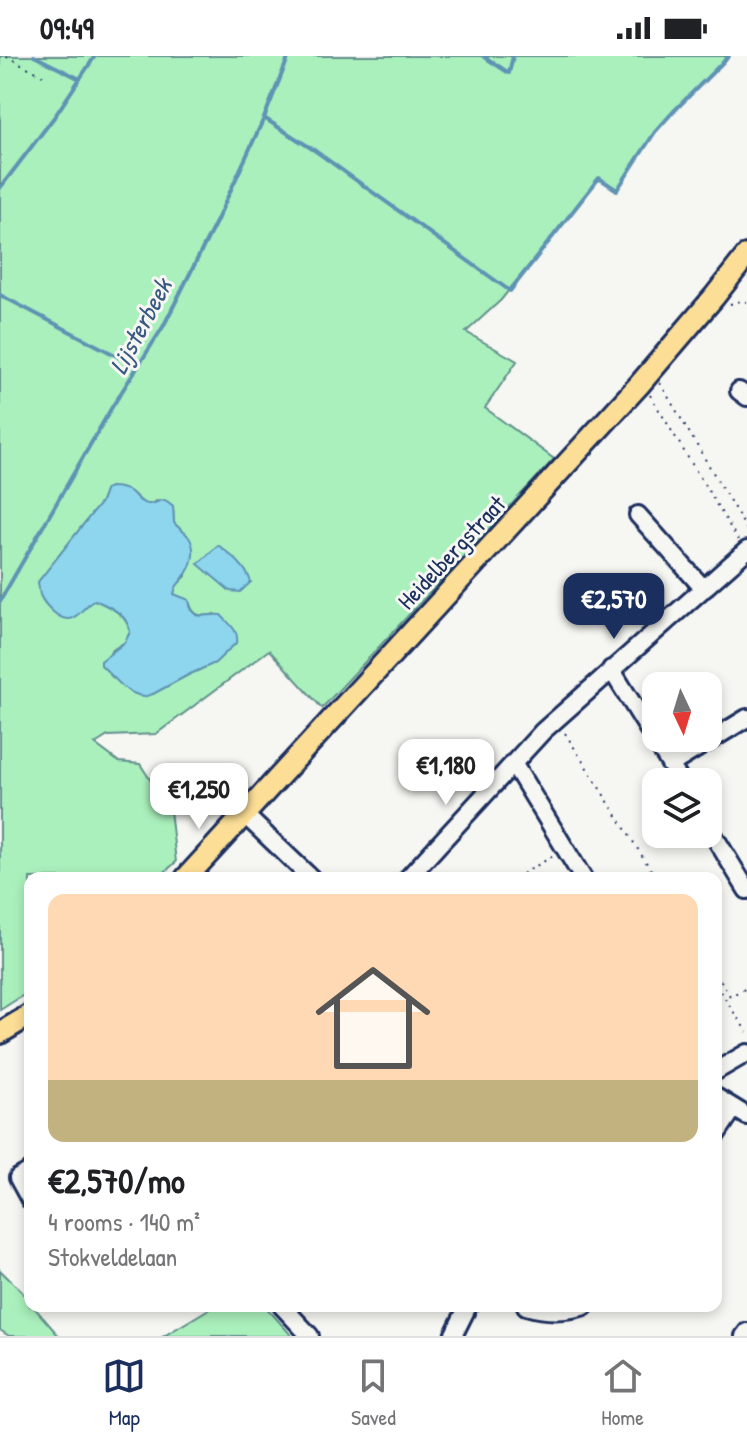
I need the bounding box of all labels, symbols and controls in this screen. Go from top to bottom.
text: 09:49 [40,8,94,48]
water label: Lijsterbeek [100,270,181,380]
street label: Heidelbergstraat [390,488,513,616]
pin: €2,570 [549,573,679,641]
text: €2,570 [581,581,647,616]
north arrow [642,672,722,752]
map controls [642,672,722,848]
pin: €1,180 [381,739,511,807]
text: €1,180 [416,747,476,782]
pin: €1,250 [134,763,264,831]
button: layers [642,768,722,848]
text: €1,250 [168,771,230,806]
icon: home [301,946,445,1090]
text: €2,570/mo [48,1158,185,1204]
text: 4 rooms · 140 m² [48,1204,200,1239]
text: Stokveldelaan [48,1239,177,1274]
tab: Map [102,1354,146,1432]
tab: Saved [351,1354,396,1432]
tab: Home [601,1354,645,1432]

